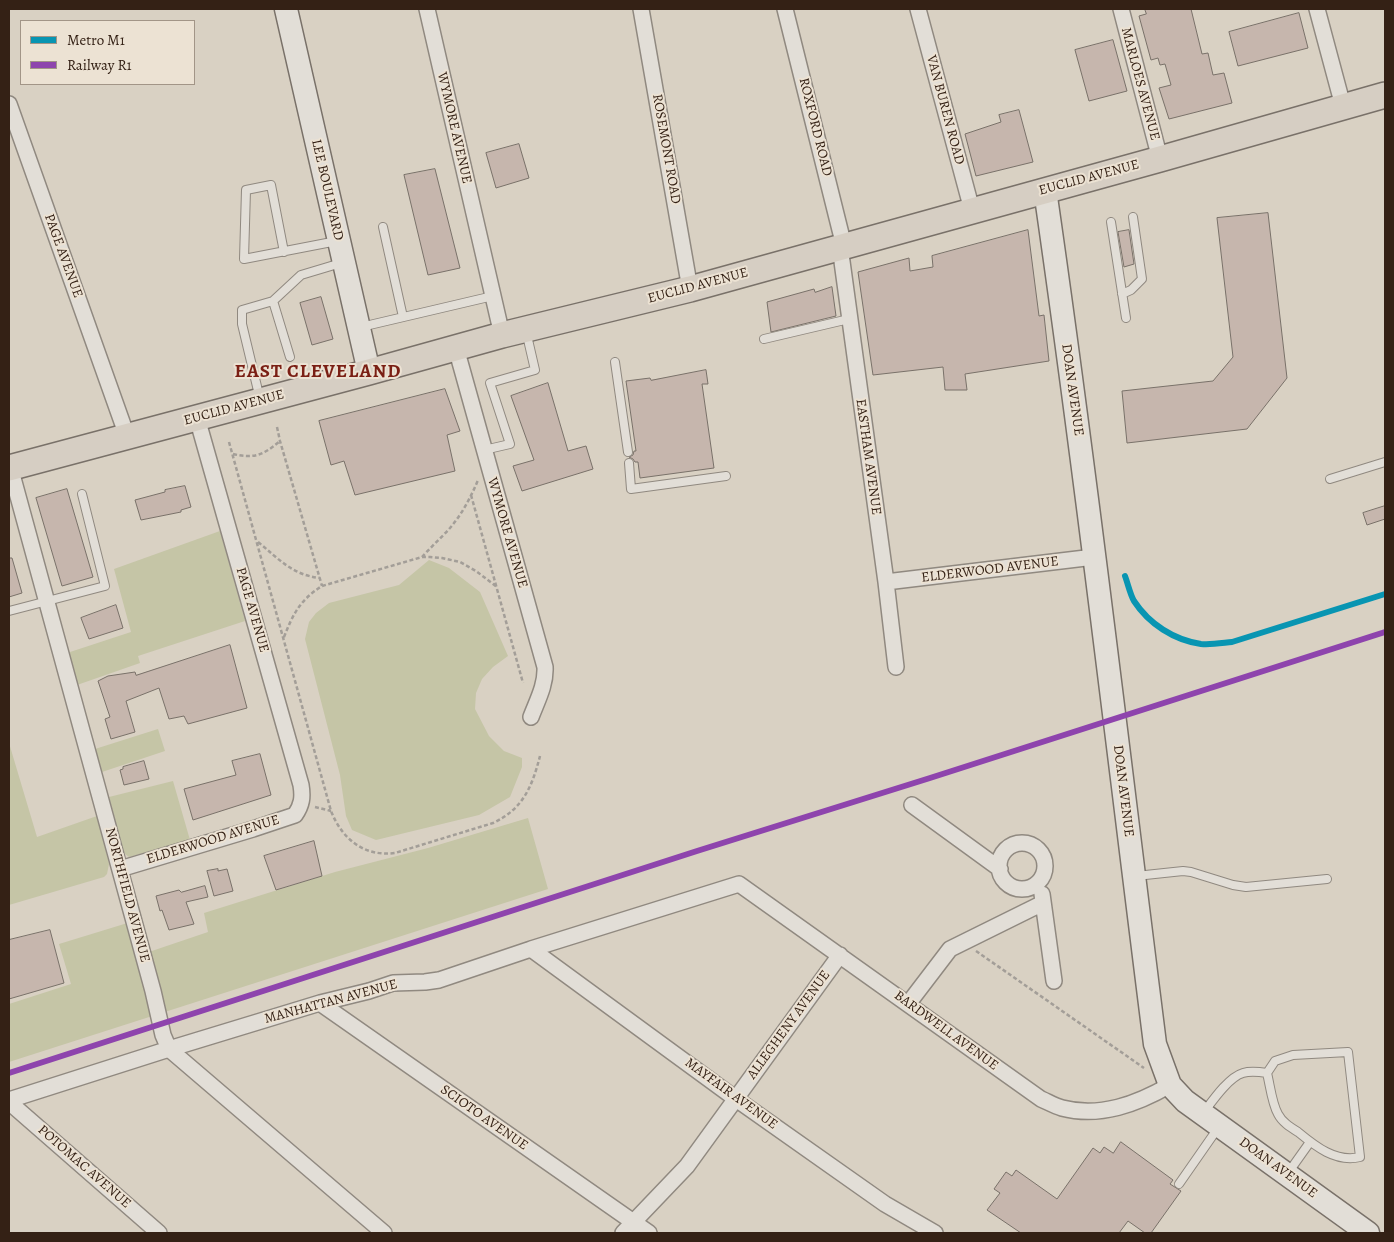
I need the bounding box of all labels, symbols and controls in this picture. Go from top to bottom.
legend [20,20,195,85]
street label: MARLOES AVENUE [1117,26,1163,142]
text: Metro M1 [67,30,125,50]
street label: VAN BUREN ROAD [922,53,968,167]
text: Railway R1 [67,55,132,75]
street label: WYMORE AVENUE [433,71,475,185]
street label: ROXFORD ROAD [795,76,835,178]
street label: ROSEMONT ROAD [648,93,684,205]
street label: LEE BOULEVARD [307,138,347,242]
street label: EUCLID AVENUE [1037,157,1141,199]
street label: PAGE AVENUE [40,212,86,300]
street label: EUCLID AVENUE [646,265,750,307]
street label: DOAN AVENUE [1057,343,1087,437]
district label: EAST CLEVELAND [233,361,403,383]
street label: EUCLID AVENUE [182,387,286,429]
street label: EASTHAM AVENUE [852,398,884,516]
street label: WYMORE AVENUE [483,476,531,590]
street label: ELDERWOOD AVENUE [920,553,1060,587]
street label: PAGE AVENUE [232,565,272,655]
street label: DOAN AVENUE [1109,744,1137,838]
street label: ELDERWOOD AVENUE [144,812,282,868]
street label: NORTHFIELD AVENUE [101,826,153,964]
street label: ALLEGHENY AVENUE [744,967,834,1083]
street label: MANHATTAN AVENUE [263,976,399,1028]
street label: BARDWELL AVENUE [891,988,1001,1074]
street label: MAYFAIR AVENUE [681,1055,781,1133]
street label: SCIOTO AVENUE [437,1082,531,1154]
street label: POTOMAC AVENUE [34,1122,134,1212]
street label: DOAN AVENUE [1236,1134,1320,1202]

